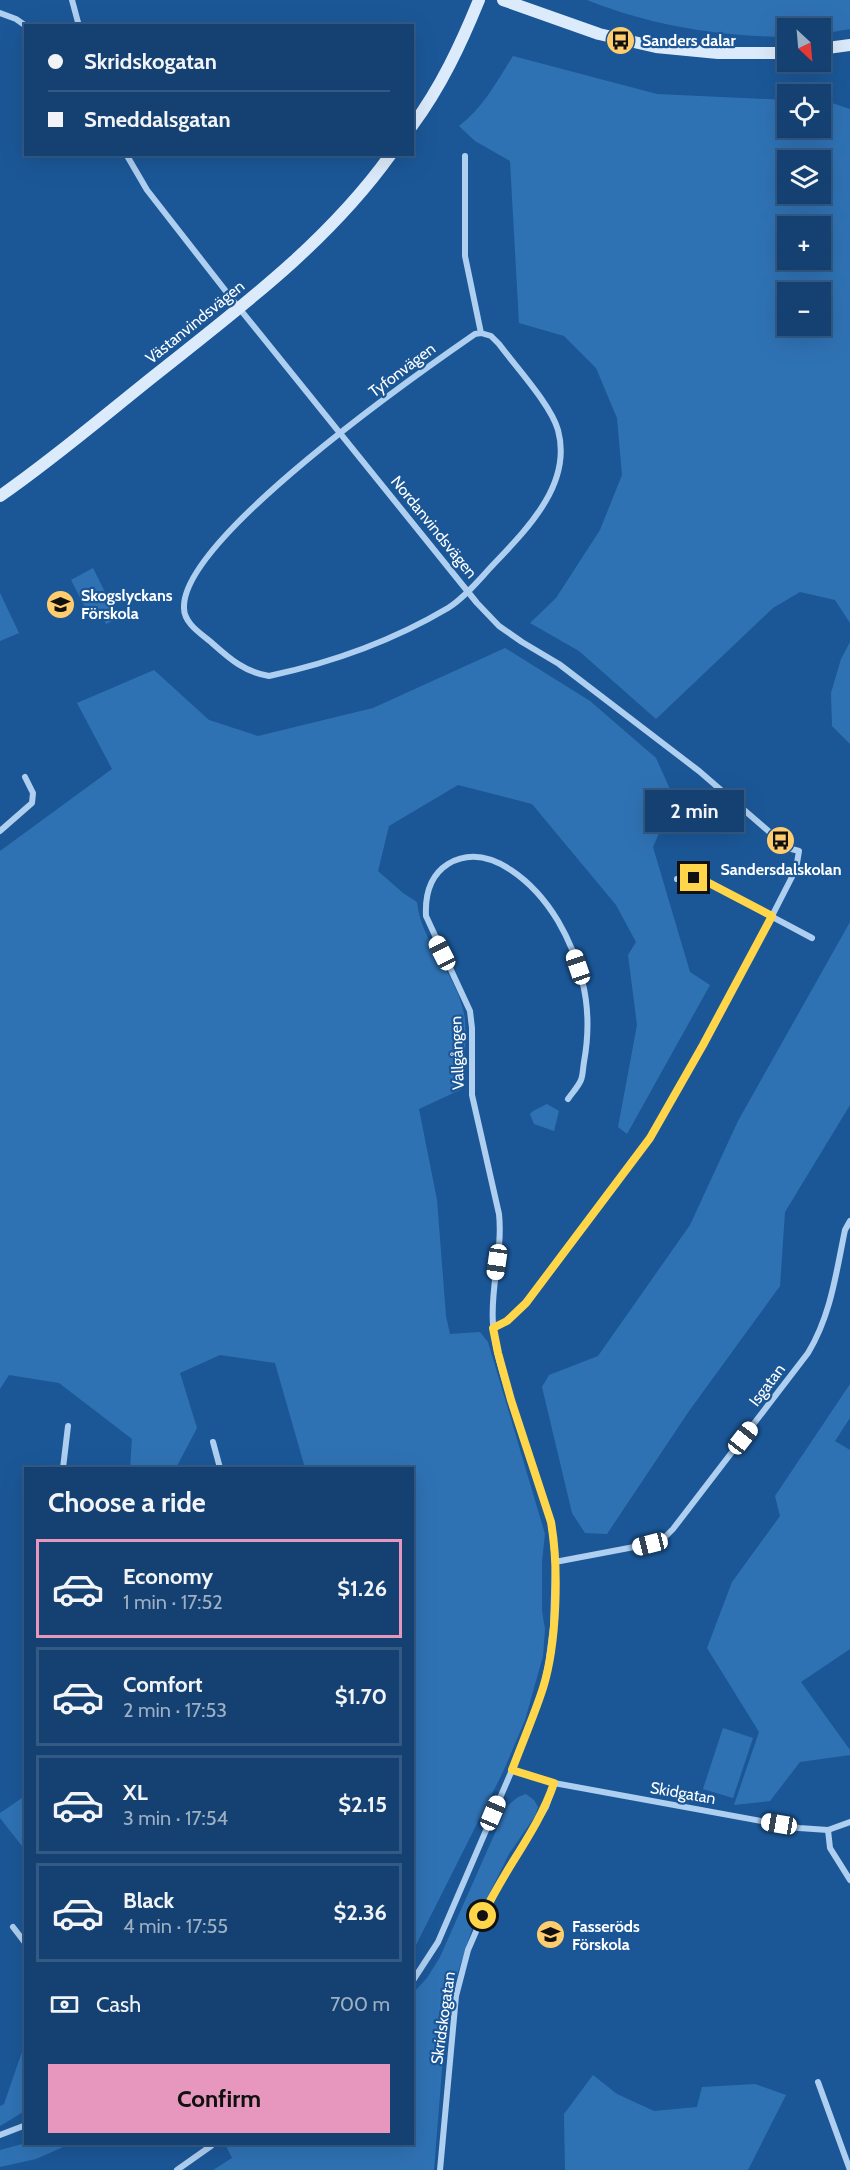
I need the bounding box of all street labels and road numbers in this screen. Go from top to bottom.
street label: Västanvindsvägen [142,276,248,368]
street label: Tyfonvägen [365,339,439,401]
street label: Nordanvindsvägen [387,472,481,582]
street label: Vallgången [446,1016,468,1090]
street label: Isgatan [745,1360,789,1410]
street label: Skidgatan [649,1778,717,1808]
street label: Skridskogatan [427,1970,459,2066]

